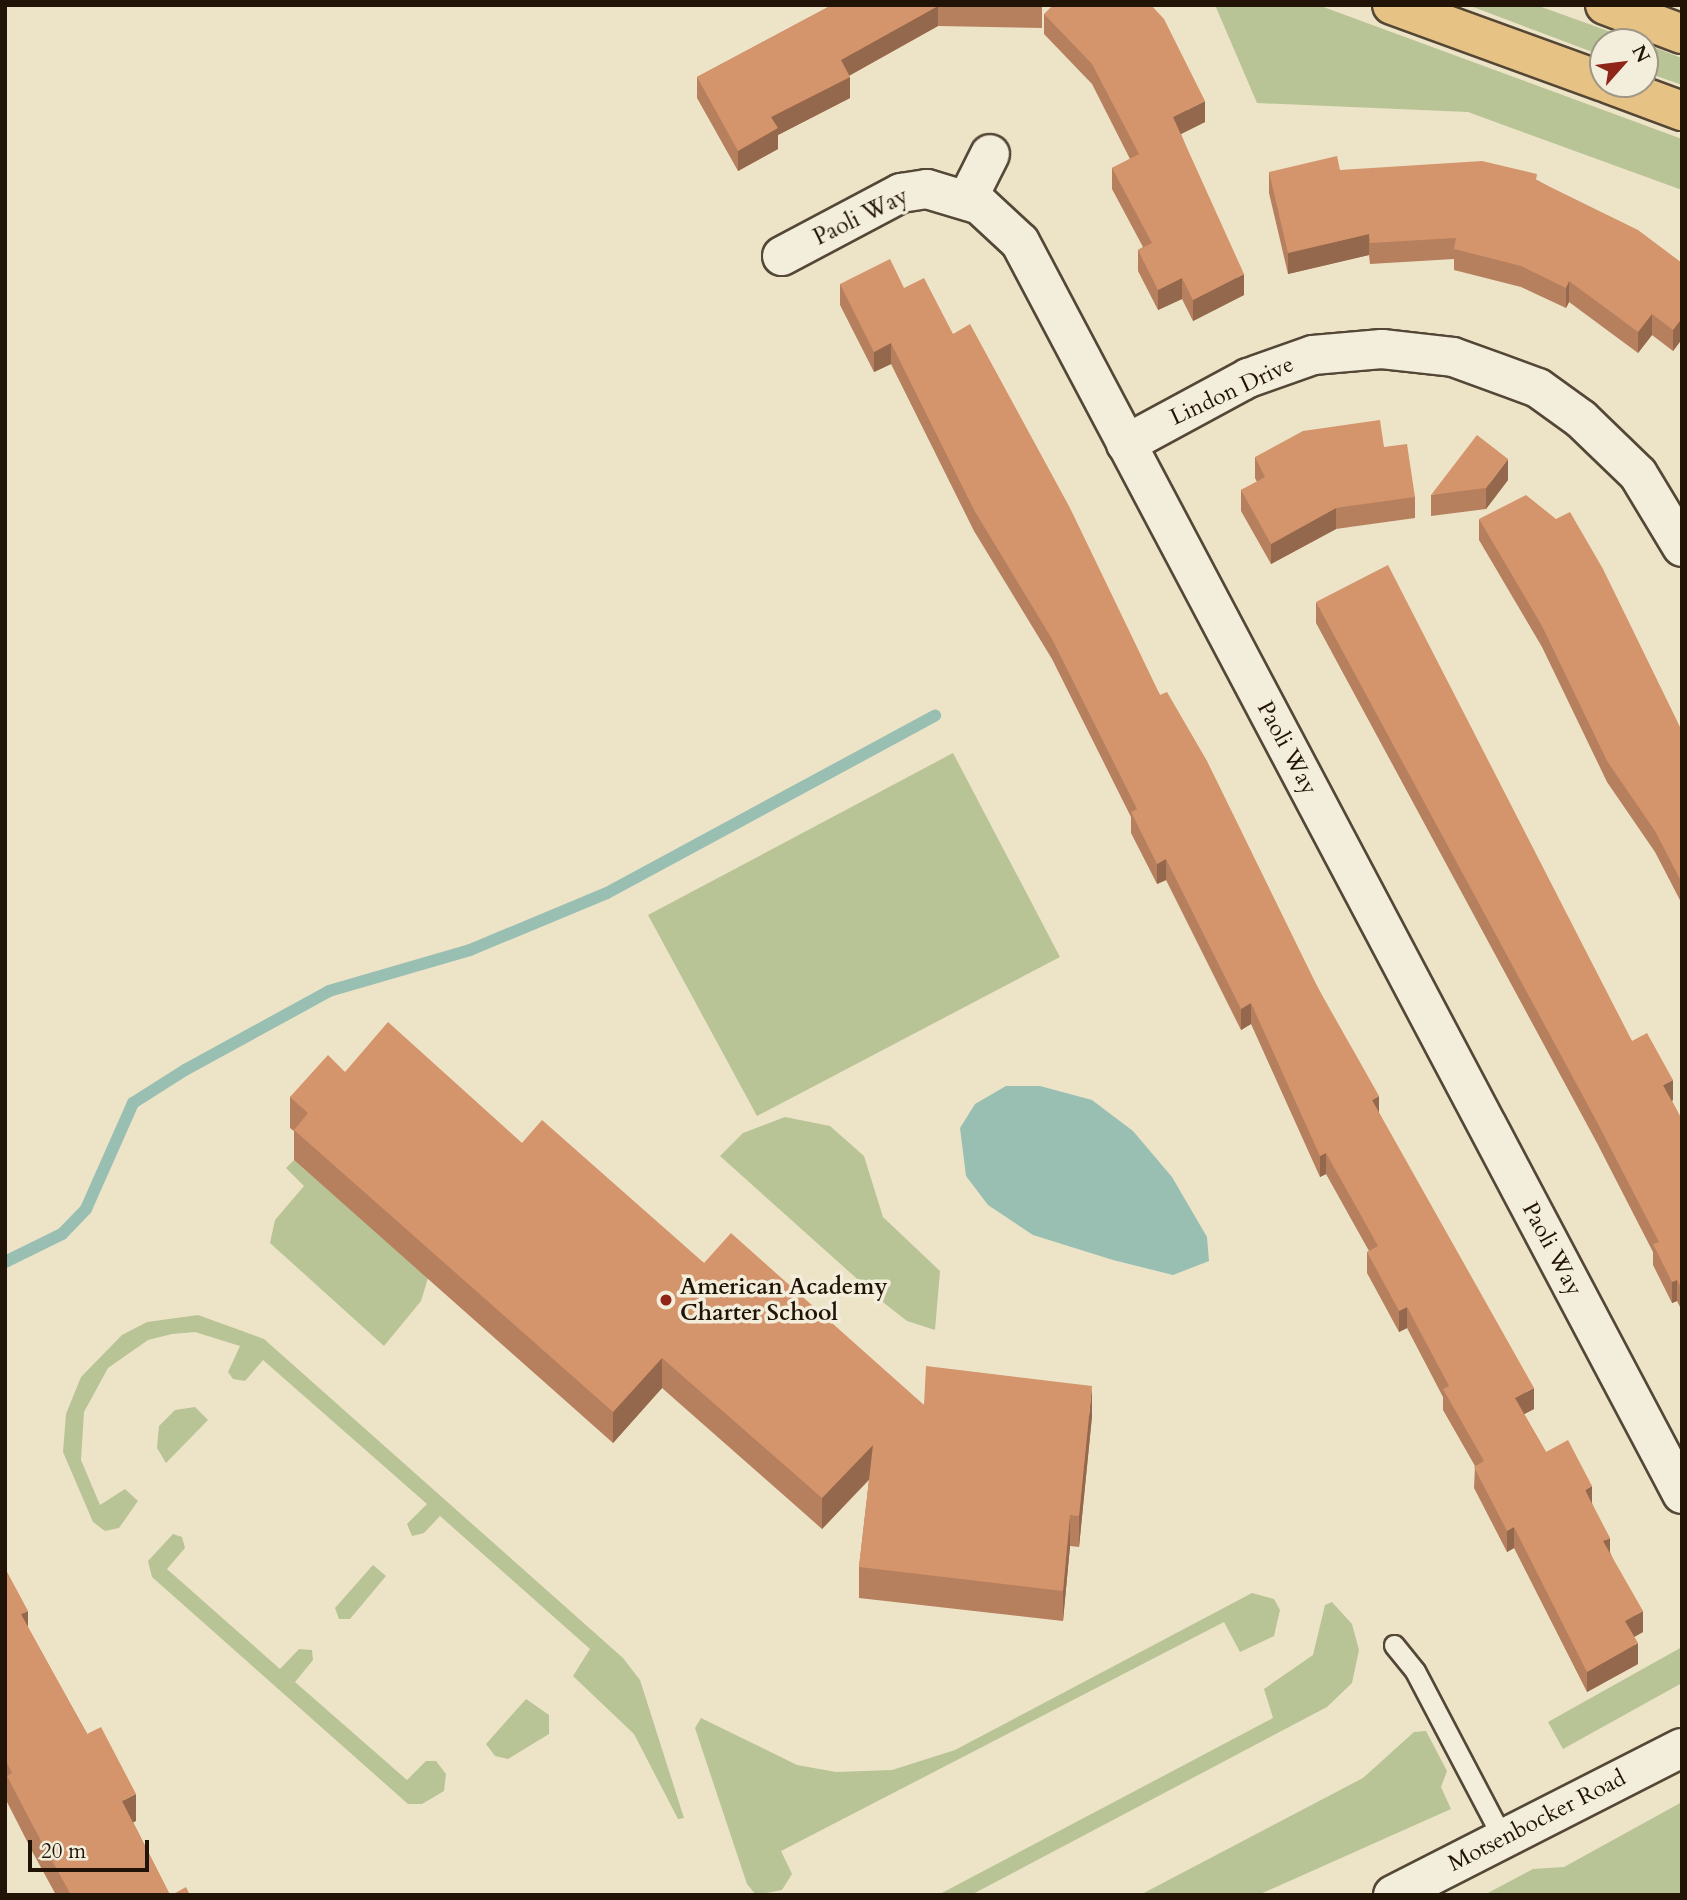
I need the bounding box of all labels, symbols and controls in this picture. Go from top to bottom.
north arrow [1589,28,1659,98]
text: N [1625,41,1656,67]
street label: Paoli Way [809,182,913,252]
street label: Lindon Drive [1166,350,1298,432]
street label: Paoli Way [1251,697,1323,799]
street label: Paoli Way [1516,1198,1588,1300]
place label: American Academy Charter School [680,1273,887,1327]
marker: American Academy Charter School [658,1292,674,1308]
street label: Motsenbocker Road [1444,1764,1630,1878]
scale bar [32,1826,152,1870]
text: 20 m [41,1837,86,1866]

